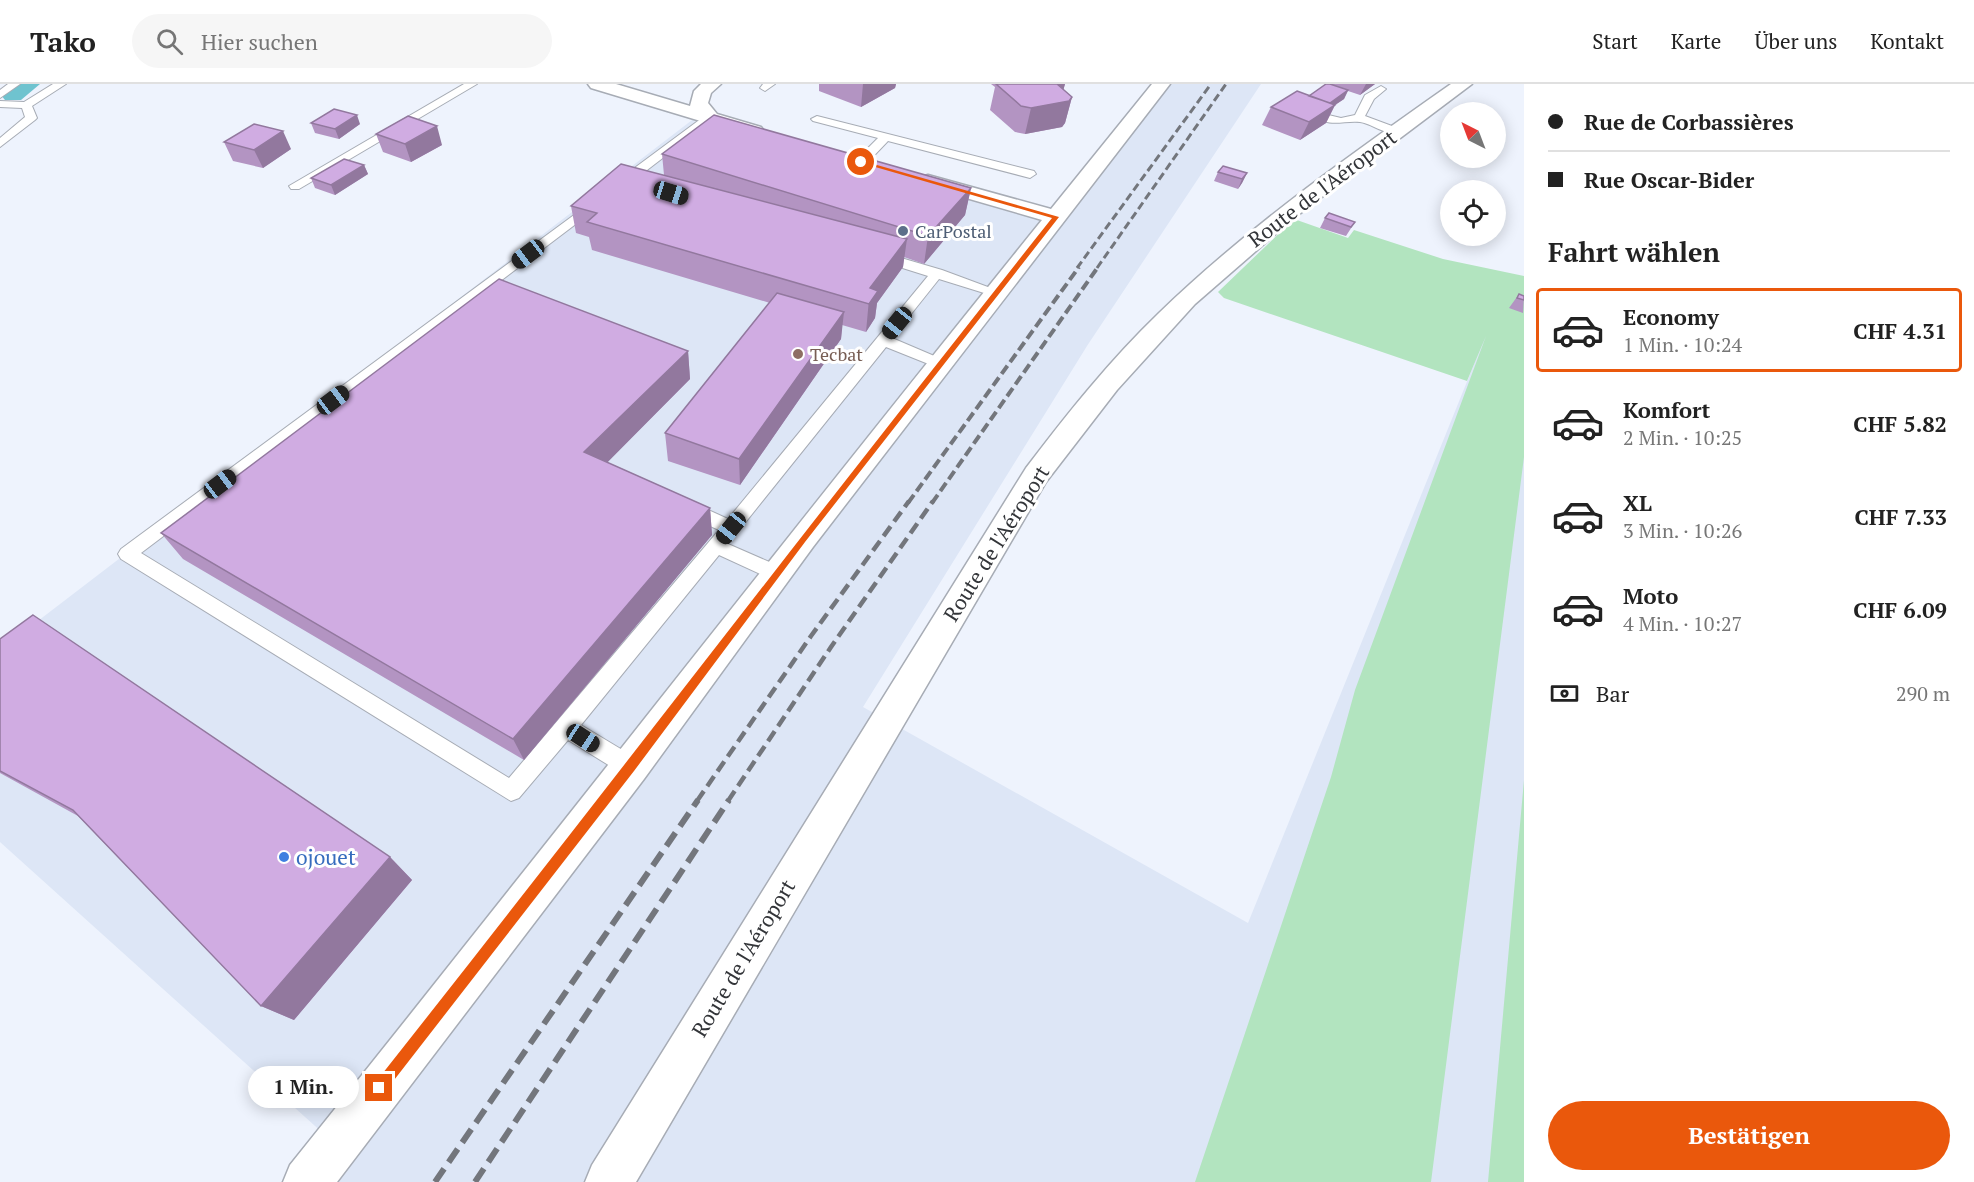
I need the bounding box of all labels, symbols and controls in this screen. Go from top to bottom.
search box [132,14,552,68]
text: Tako [30,23,96,60]
icon: search [153,25,186,58]
text: Hier suchen [201,27,318,56]
text: Start [1592,27,1638,55]
text: Karte [1671,27,1721,55]
text: Über uns [1754,27,1837,55]
text: Kontakt [1870,27,1944,55]
north arrow [1440,102,1506,168]
map controls [1440,102,1506,246]
text: Rue de Corbassières [1584,107,1794,136]
street label: Route de l'Aéroport [1242,123,1402,253]
route start [847,148,874,175]
text: Rue Oscar-Bider [1584,165,1754,194]
car [651,179,691,207]
button: locate [1440,180,1506,246]
place label: CarPostal [915,219,992,243]
marker: CarPostal [896,224,910,238]
text: Fahrt wählen [1548,234,1720,270]
car [508,236,548,272]
text: Economy [1623,302,1719,331]
car [879,303,915,343]
icon: car [1551,303,1605,357]
text: CHF 4.31 [1853,316,1947,345]
text: 1 Min. · 10:24 [1623,331,1742,358]
place label: Tecbat [810,342,863,366]
marker: Tecbat [791,347,805,361]
car [313,382,353,418]
text: Komfort [1623,395,1710,424]
icon: car [1551,396,1605,450]
text: CHF 5.82 [1853,409,1947,438]
text: 2 Min. · 10:25 [1623,424,1742,451]
street label: Route de l'Aéroport [937,460,1055,626]
car [200,466,240,502]
text: XL [1623,488,1652,517]
icon: car [1551,489,1605,543]
text: CHF 7.33 [1855,502,1947,531]
car [713,508,749,548]
text: 3 Min. · 10:26 [1623,517,1742,544]
text: Moto [1623,581,1678,610]
icon: car [1551,582,1605,636]
text: CHF 6.09 [1853,595,1947,624]
text: 4 Min. · 10:27 [1623,610,1742,637]
icon: cash [1548,677,1581,710]
text: Bar [1596,679,1629,708]
text: 290 m [1896,680,1950,707]
car [563,721,603,755]
place label: ojouet [296,843,356,871]
marker: ojouet [277,850,291,864]
street label: Route de l'Aéroport [685,874,801,1042]
callout: 1 Min. [247,1067,358,1109]
text: 1 Min. [273,1073,334,1100]
route end [365,1074,392,1101]
button: Bestätigen [1548,1101,1950,1170]

